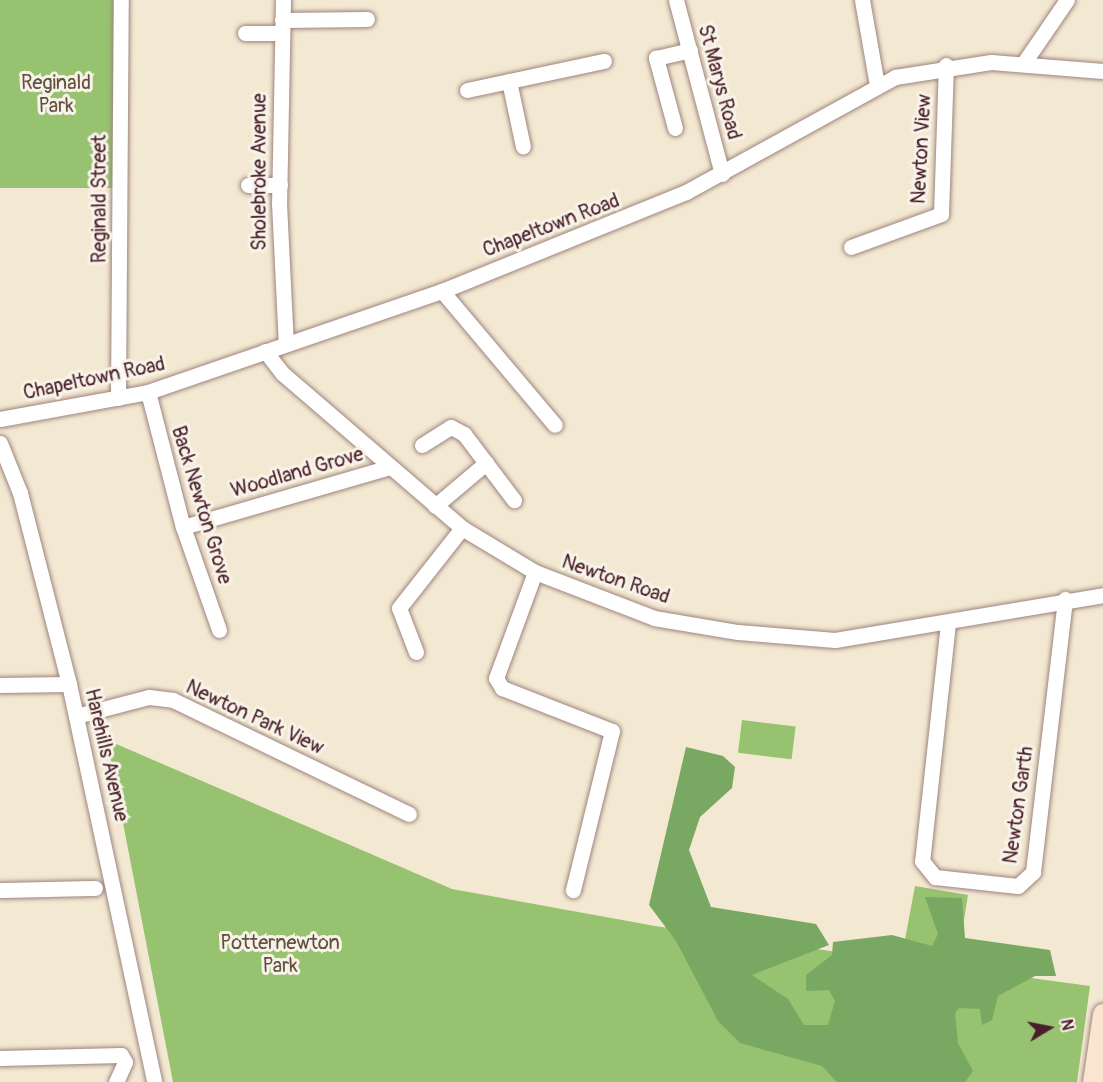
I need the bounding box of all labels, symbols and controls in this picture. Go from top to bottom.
street label: St Marys Road [693,22,747,142]
park label: Reginald Park [21,70,91,117]
street label: Sholebroke Avenue [247,93,271,251]
street label: Newton View [906,93,936,205]
street label: Reginald Street [87,135,111,263]
street label: Chapeltown Road [479,188,623,262]
street label: Chapeltown Road [21,351,167,405]
street label: Back Newton Grove [167,423,237,587]
street label: Woodland Grove [228,442,366,502]
street label: Newton Road [559,549,673,609]
street label: Newton Park View [182,675,328,759]
street label: Harehills Avenue [80,686,134,824]
street label: Newton Garth [998,745,1038,865]
park label: Potternewton Park [220,931,340,978]
north arrow [1019,998,1079,1058]
text: N [1056,1018,1078,1032]

